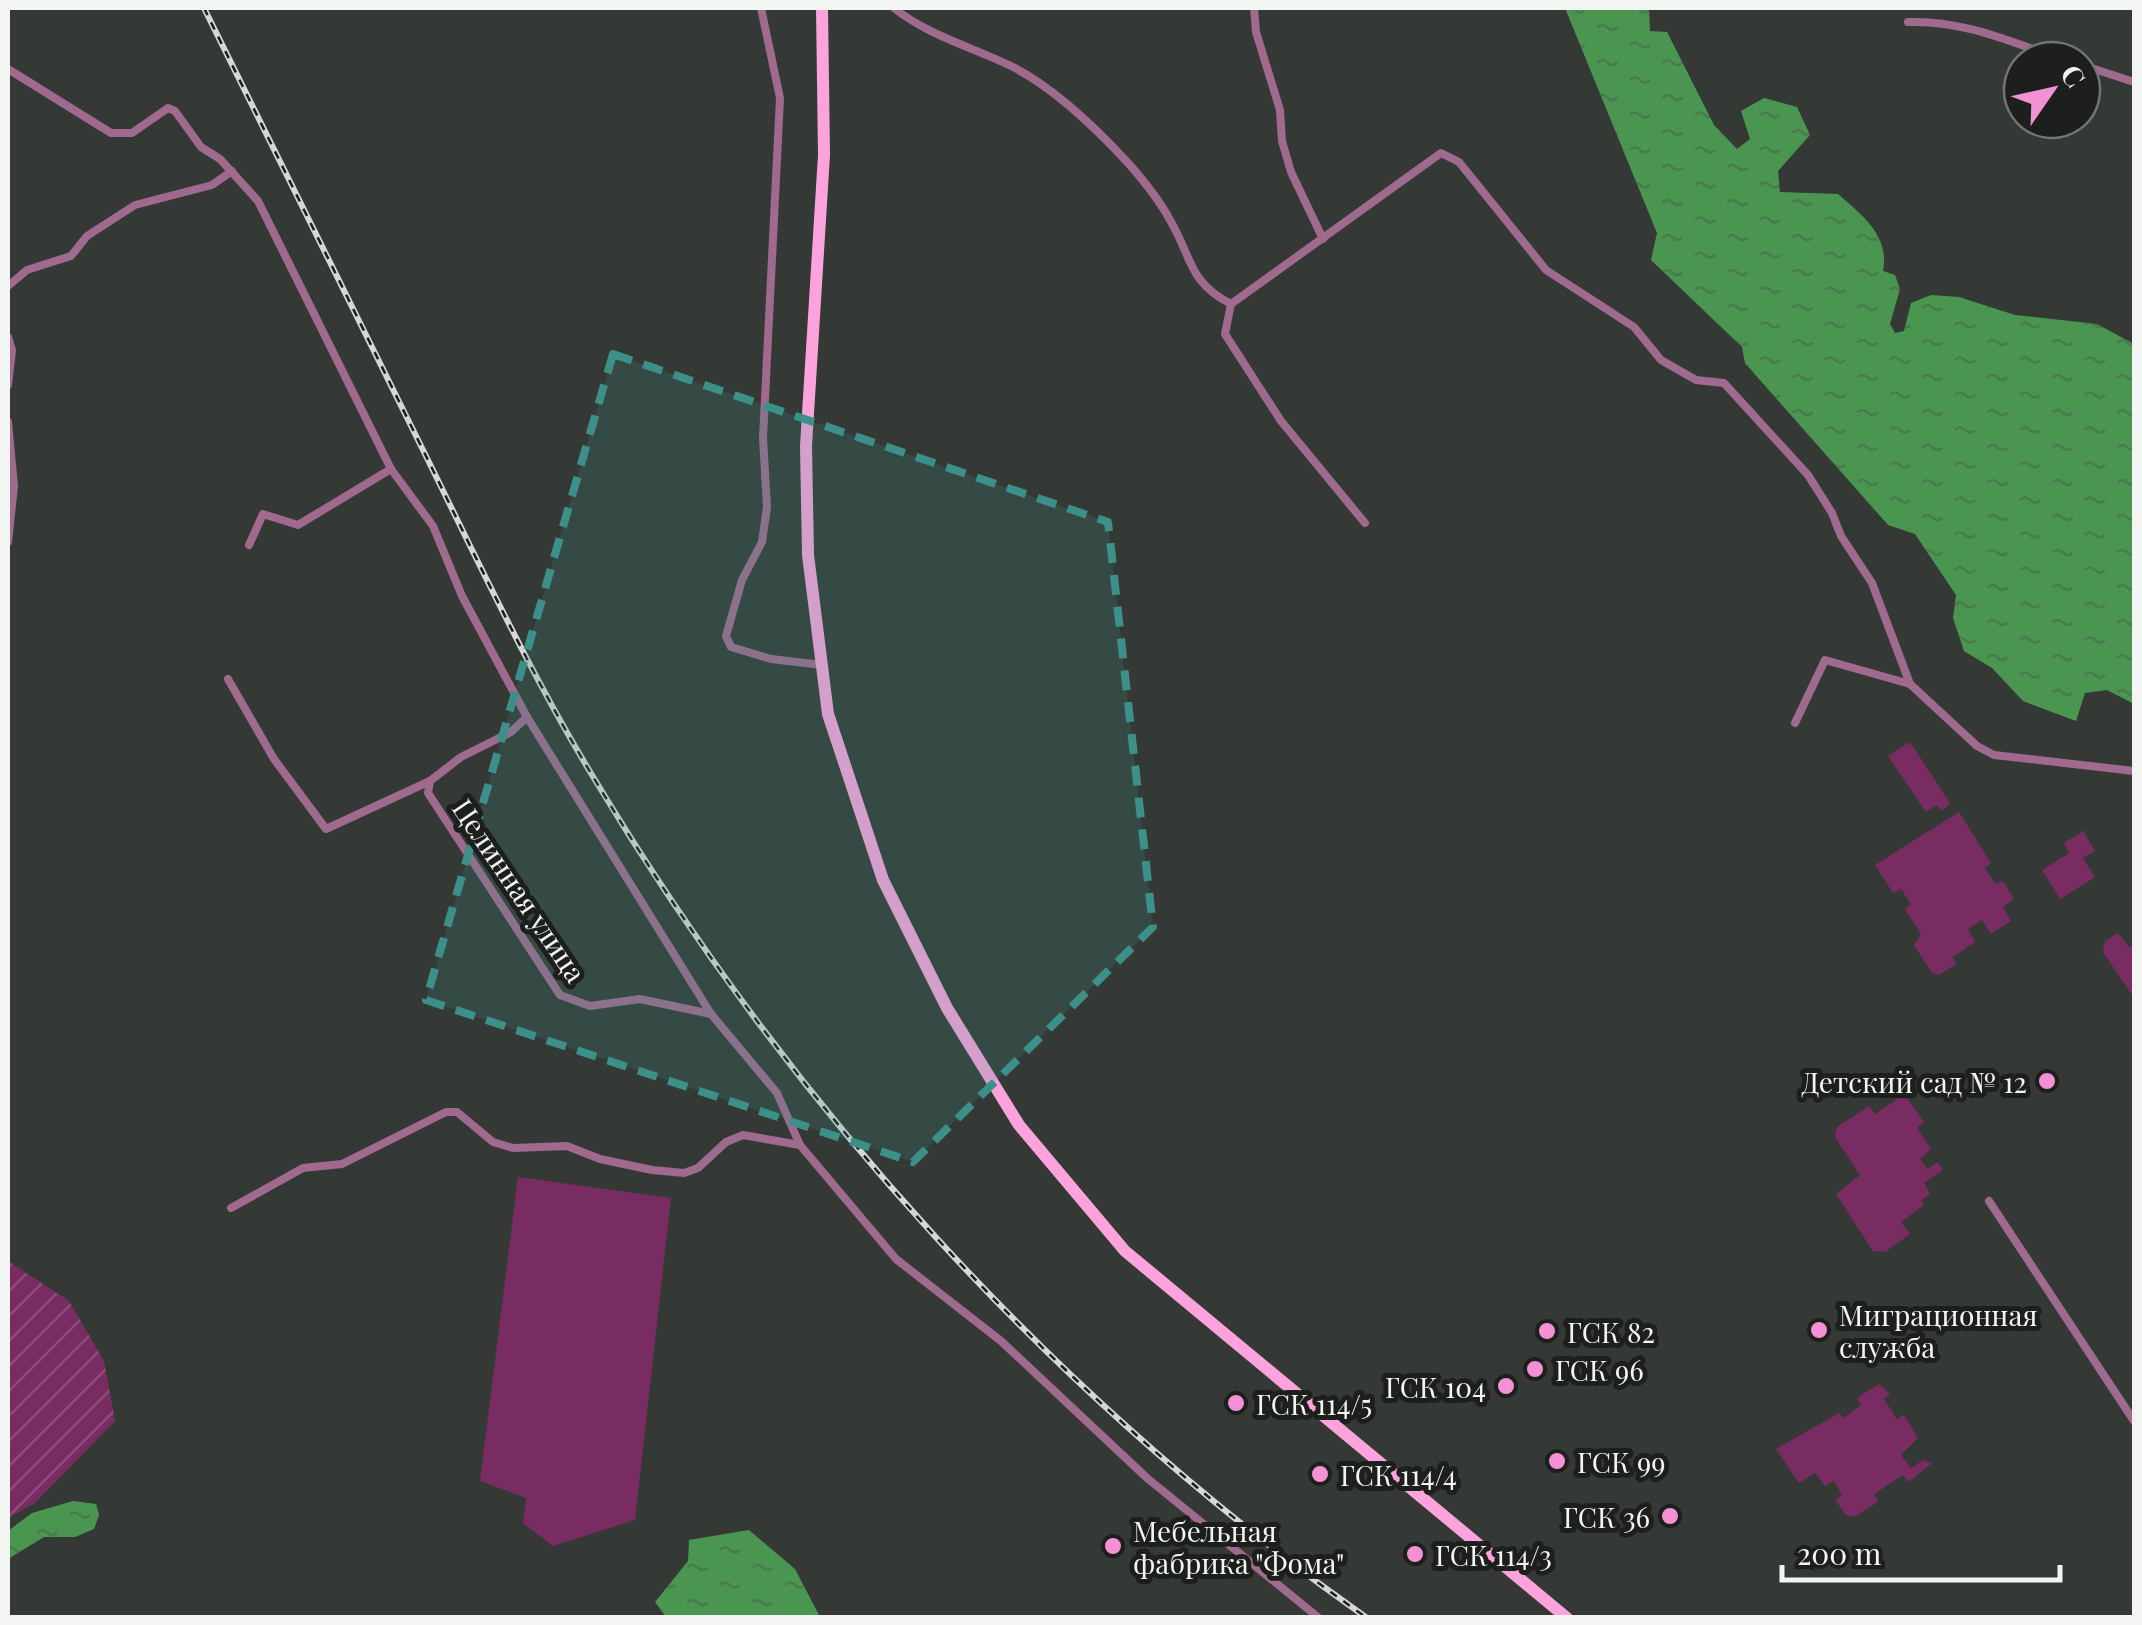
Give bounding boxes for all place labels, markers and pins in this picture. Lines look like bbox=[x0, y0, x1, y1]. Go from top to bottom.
place label: Детский сад № 12 bbox=[1802, 1063, 2027, 1100]
marker: Детский сад № 12 bbox=[2036, 1070, 2058, 1092]
place label: Миграционная служба bbox=[1839, 1296, 2037, 1365]
place label: ГСК 82 bbox=[1567, 1313, 1655, 1350]
marker: Миграционная служба bbox=[1808, 1319, 1830, 1341]
marker: ГСК 82 bbox=[1536, 1320, 1558, 1342]
place label: ГСК 96 bbox=[1555, 1351, 1644, 1388]
marker: ГСК 96 bbox=[1524, 1358, 1546, 1380]
place label: ГСК 104 bbox=[1385, 1368, 1486, 1405]
marker: ГСК 104 bbox=[1495, 1375, 1517, 1397]
place label: ГСК 114/5 bbox=[1256, 1385, 1372, 1422]
marker: ГСК 114/5 bbox=[1225, 1392, 1247, 1414]
place label: ГСК 99 bbox=[1577, 1443, 1666, 1480]
marker: ГСК 99 bbox=[1546, 1450, 1568, 1472]
place label: ГСК 114/4 bbox=[1340, 1456, 1457, 1493]
marker: ГСК 114/4 bbox=[1309, 1463, 1331, 1485]
place label: ГСК 36 bbox=[1563, 1498, 1650, 1535]
marker: ГСК 36 bbox=[1659, 1505, 1681, 1527]
place label: Мебельная фабрика "Фома" bbox=[1133, 1512, 1344, 1581]
marker: Мебельная фабрика "Фома" bbox=[1102, 1535, 1124, 1557]
place label: ГСК 114/3 bbox=[1435, 1536, 1552, 1573]
marker: ГСК 114/3 bbox=[1404, 1543, 1426, 1565]

